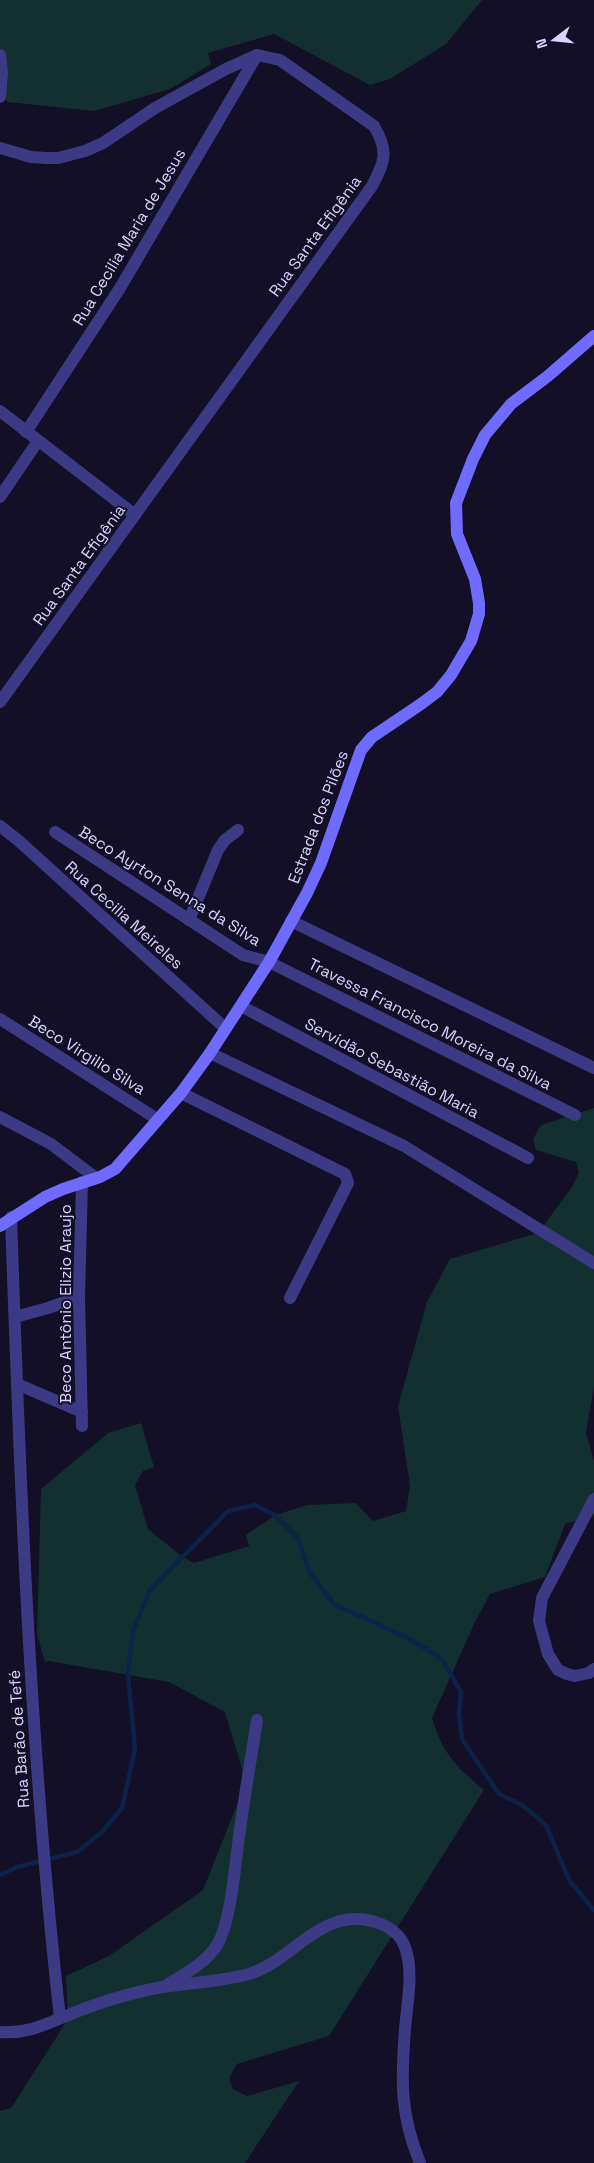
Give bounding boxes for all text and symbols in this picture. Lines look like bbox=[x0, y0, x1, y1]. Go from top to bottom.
north arrow bbox=[529, 15, 579, 65]
text: N bbox=[532, 37, 551, 51]
street label: Rua Cecilia Maria de Jesus bbox=[68, 145, 190, 329]
street label: Rua Santa Efigênia bbox=[264, 171, 366, 301]
street label: Rua Santa Efigênia bbox=[28, 500, 130, 630]
street label: Estrada dos Pilões bbox=[283, 747, 353, 887]
street label: Beco Ayrton Senna da Silva bbox=[75, 821, 265, 951]
street label: Rua Cecilia Meireles bbox=[61, 856, 187, 974]
street label: Travessa Francisco Moreira da Silva bbox=[305, 953, 555, 1095]
street label: Beco Virgilio Silva bbox=[25, 1011, 149, 1099]
street label: Servidão Sebastião Maria bbox=[301, 1013, 483, 1123]
street label: Beco Antônio Elizio Araujo bbox=[55, 1204, 76, 1404]
street label: Rua Barão de Tefé bbox=[4, 1669, 34, 1809]

